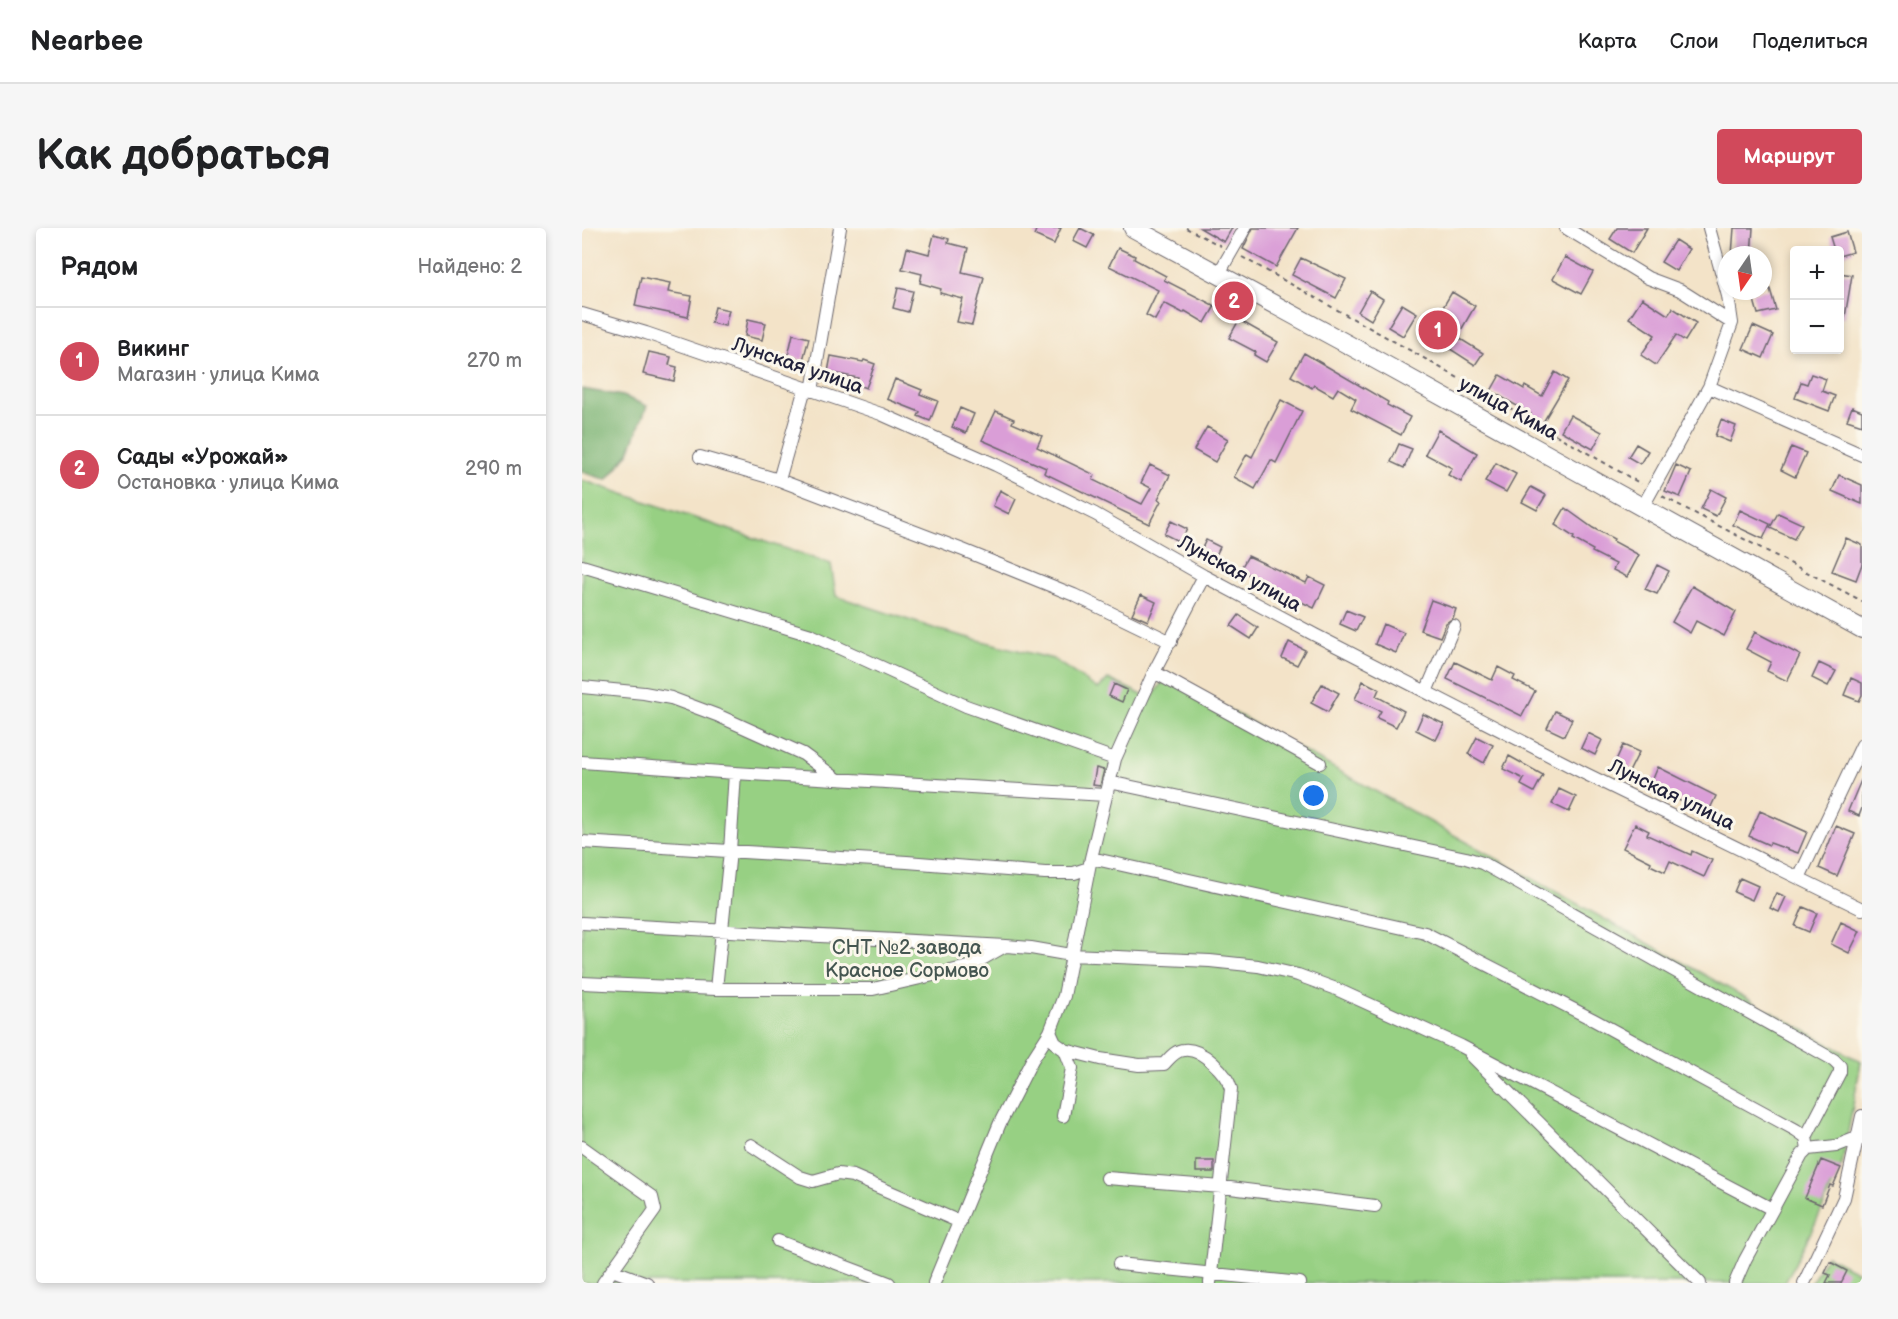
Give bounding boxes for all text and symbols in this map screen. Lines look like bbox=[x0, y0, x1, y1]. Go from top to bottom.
text: Nearbee bbox=[30, 25, 143, 58]
text: Карта bbox=[1578, 29, 1637, 54]
text: Слои bbox=[1670, 29, 1719, 54]
text: Поделиться bbox=[1752, 29, 1868, 54]
button: Маршрут bbox=[1717, 129, 1862, 184]
text: Как добраться bbox=[36, 131, 331, 182]
north arrow bbox=[1718, 246, 1772, 300]
map controls bbox=[1790, 246, 1844, 354]
button: + bbox=[1790, 246, 1844, 300]
text: Рядом bbox=[60, 252, 138, 283]
text: Найдено: 2 bbox=[418, 255, 522, 279]
pin: 2 bbox=[1214, 278, 1254, 324]
button: − bbox=[1790, 300, 1844, 354]
pin: 1 bbox=[1418, 308, 1458, 352]
street label: Лунская улица bbox=[728, 332, 867, 400]
text: Викинг bbox=[117, 336, 189, 363]
text: 1 bbox=[75, 349, 84, 373]
text: 270 m bbox=[467, 349, 522, 373]
text: Магазин · улица Кима bbox=[117, 363, 320, 387]
street label: улица Кима bbox=[1455, 372, 1563, 446]
text: Сады «Урожай» bbox=[117, 444, 289, 471]
text: 2 bbox=[74, 457, 85, 481]
text: 290 m bbox=[465, 457, 522, 481]
text: Остановка · улица Кима bbox=[117, 471, 339, 495]
street label: Лунская улица bbox=[1173, 530, 1305, 618]
street label: Лунская улица bbox=[1604, 754, 1739, 836]
your location bbox=[1299, 781, 1328, 810]
park label: СНТ №2 завода Красное Сормово bbox=[825, 936, 989, 983]

